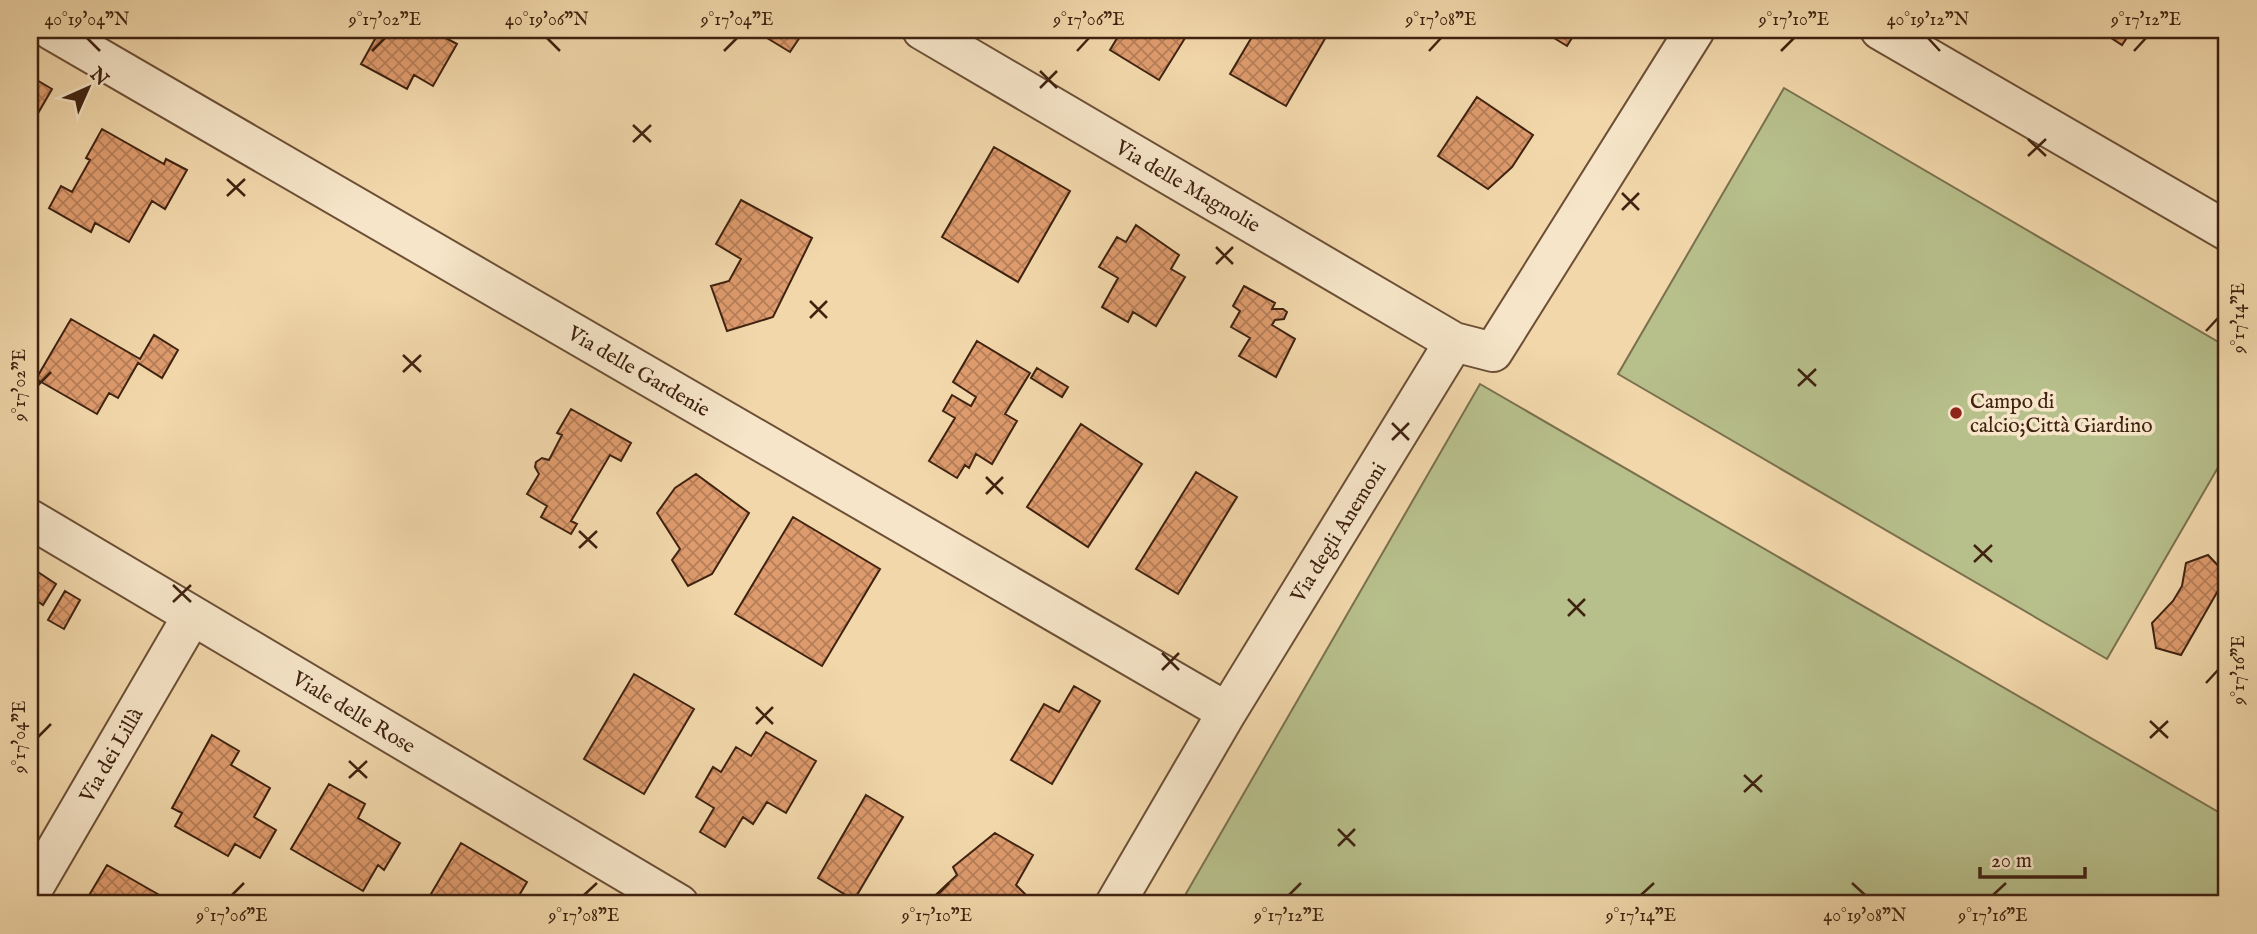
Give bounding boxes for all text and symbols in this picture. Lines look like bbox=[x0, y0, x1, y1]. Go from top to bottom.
text: 40°19'04"N bbox=[44, 9, 130, 32]
text: 9°17'02"E bbox=[348, 9, 421, 32]
text: 40°19'06"N bbox=[505, 9, 589, 32]
text: 9°17'04"E bbox=[700, 9, 773, 32]
text: 9°17'06"E bbox=[1052, 9, 1125, 32]
text: 9°17'08"E bbox=[1405, 9, 1476, 32]
text: 9°17'10"E bbox=[1758, 9, 1829, 32]
text: 40°19'12"N bbox=[1887, 9, 1970, 32]
text: 9°17'12"E bbox=[2110, 9, 2181, 32]
north arrow bbox=[52, 52, 122, 122]
text: N bbox=[84, 62, 113, 92]
street label: Via delle Magnolie bbox=[1109, 134, 1265, 240]
text: 9°17'14"E bbox=[2228, 283, 2251, 354]
street label: Via delle Gardenie bbox=[561, 320, 715, 424]
text: 9°17'02"E bbox=[9, 349, 32, 422]
place label: Campo di calcio;Città Giardino bbox=[1970, 389, 2152, 440]
marker: Campo di calcio;Città Giardino bbox=[1948, 405, 1964, 421]
street label: Via degli Anemoni bbox=[1285, 458, 1393, 609]
text: 9°17'16"E bbox=[2228, 635, 2251, 706]
street label: Viale delle Rose bbox=[286, 665, 420, 761]
text: 9°17'04"E bbox=[9, 701, 32, 774]
street label: Via dei Lillà bbox=[74, 703, 151, 809]
scale bar bbox=[1980, 836, 2086, 880]
text: 20 m bbox=[1991, 848, 2032, 875]
text: 9°17'06"E bbox=[195, 905, 268, 928]
text: 9°17'08"E bbox=[548, 905, 619, 928]
text: 9°17'10"E bbox=[901, 905, 972, 928]
text: 9°17'12"E bbox=[1253, 905, 1324, 928]
text: 9°17'14"E bbox=[1605, 905, 1676, 928]
text: 40°19'08"N bbox=[1823, 905, 1907, 928]
text: 9°17'16"E bbox=[1957, 905, 2028, 928]

